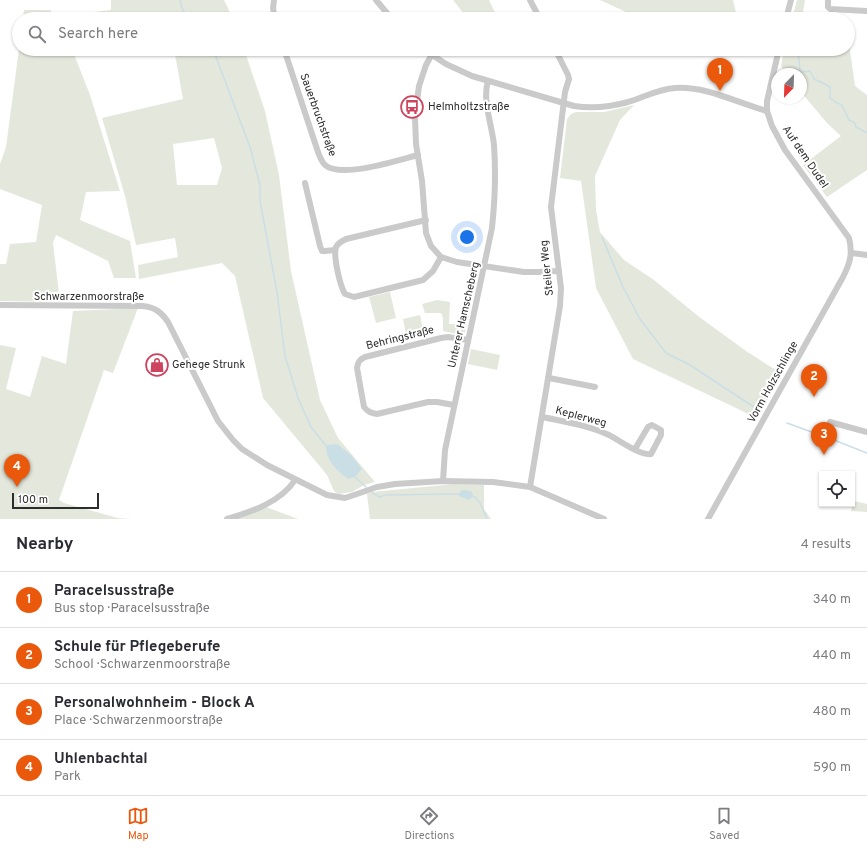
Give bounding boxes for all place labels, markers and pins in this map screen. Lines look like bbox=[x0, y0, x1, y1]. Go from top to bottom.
pin: 1 bbox=[707, 58, 733, 91]
bus stop icon: Helmholtzstraße bbox=[399, 94, 425, 120]
place label: Helmholtzstraße bbox=[428, 100, 509, 114]
shop icon: Gehege Strunk bbox=[144, 352, 170, 378]
place label: Gehege Strunk bbox=[172, 358, 245, 372]
pin: 2 bbox=[801, 364, 827, 397]
pin: 3 bbox=[811, 422, 837, 455]
pin: 4 bbox=[4, 454, 30, 487]

